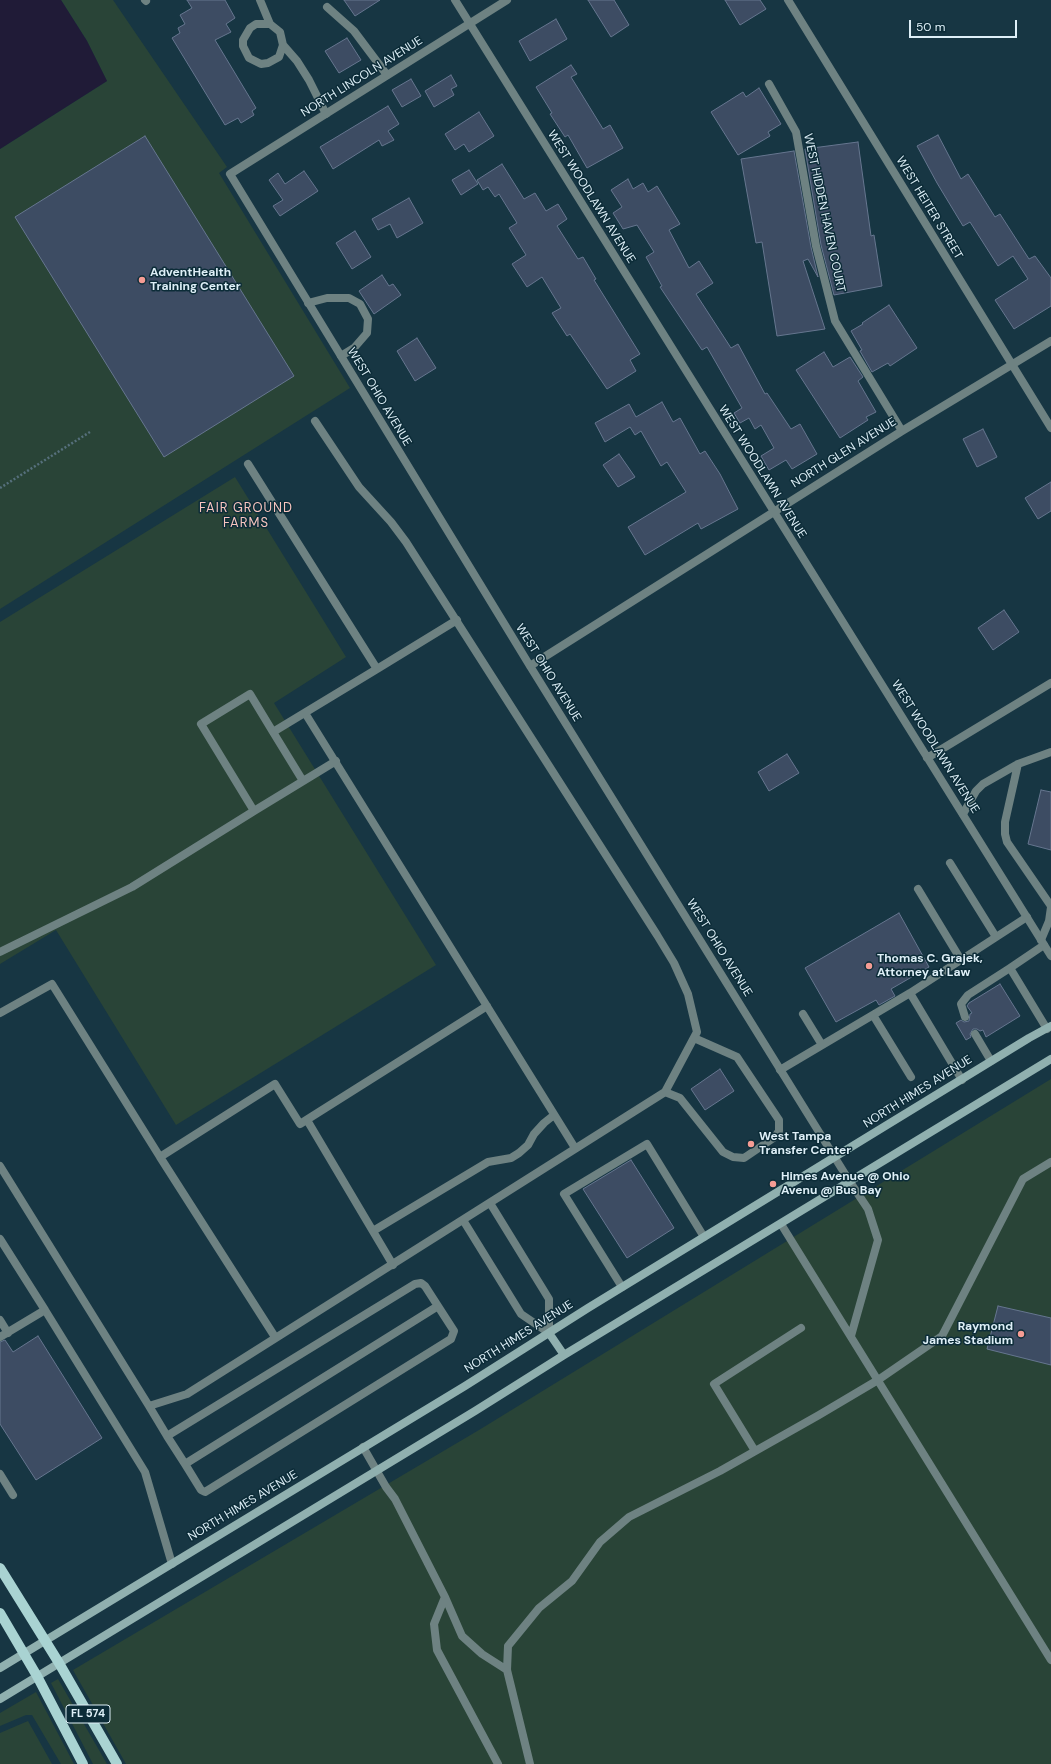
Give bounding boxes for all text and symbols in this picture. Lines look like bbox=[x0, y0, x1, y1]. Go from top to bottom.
scale bar bbox=[911, 12, 1019, 38]
text: 50 m bbox=[916, 19, 945, 35]
street label: NORTH LINCOLN AVENUE bbox=[299, 34, 425, 120]
street label: WEST WOODLAWN AVENUE bbox=[544, 128, 638, 266]
street label: WEST HIDDEN HAVEN COURT bbox=[800, 132, 848, 294]
street label: WEST HEITER STREET bbox=[893, 154, 965, 262]
place label: AdventHealth Training Center bbox=[150, 266, 241, 294]
marker: AdventHealth Training Center bbox=[137, 275, 147, 285]
street label: WEST OHIO AVENUE bbox=[344, 345, 414, 449]
street label: WEST WOODLAWN AVENUE bbox=[715, 403, 809, 541]
street label: NORTH GLEN AVENUE bbox=[789, 415, 899, 491]
district label: FAIR GROUND FARMS bbox=[199, 501, 293, 532]
street label: WEST OHIO AVENUE bbox=[512, 622, 584, 724]
street label: WEST WOODLAWN AVENUE bbox=[888, 678, 982, 816]
street label: WEST OHIO AVENUE bbox=[683, 897, 755, 999]
place label: Thomas C. Grajek, Attorney at Law bbox=[877, 952, 983, 980]
marker: Thomas C. Grajek, Attorney at Law bbox=[864, 961, 874, 971]
street label: NORTH HIMES AVENUE bbox=[861, 1053, 975, 1131]
place label: West Tampa Transfer Center bbox=[759, 1130, 851, 1158]
marker: West Tampa Transfer Center bbox=[746, 1139, 756, 1149]
place label: Himes Avenue @ Ohio Avenu @ Bus Bay bbox=[781, 1170, 910, 1198]
marker: Himes Avenue @ Ohio Avenu @ Bus Bay bbox=[768, 1179, 778, 1189]
street label: NORTH HIMES AVENUE bbox=[462, 1298, 576, 1376]
place label: Raymond James Stadium bbox=[922, 1320, 1013, 1348]
marker: Raymond James Stadium bbox=[1016, 1329, 1026, 1339]
street label: NORTH HIMES AVENUE bbox=[186, 1468, 300, 1544]
road number: FL 574 bbox=[66, 1705, 110, 1723]

